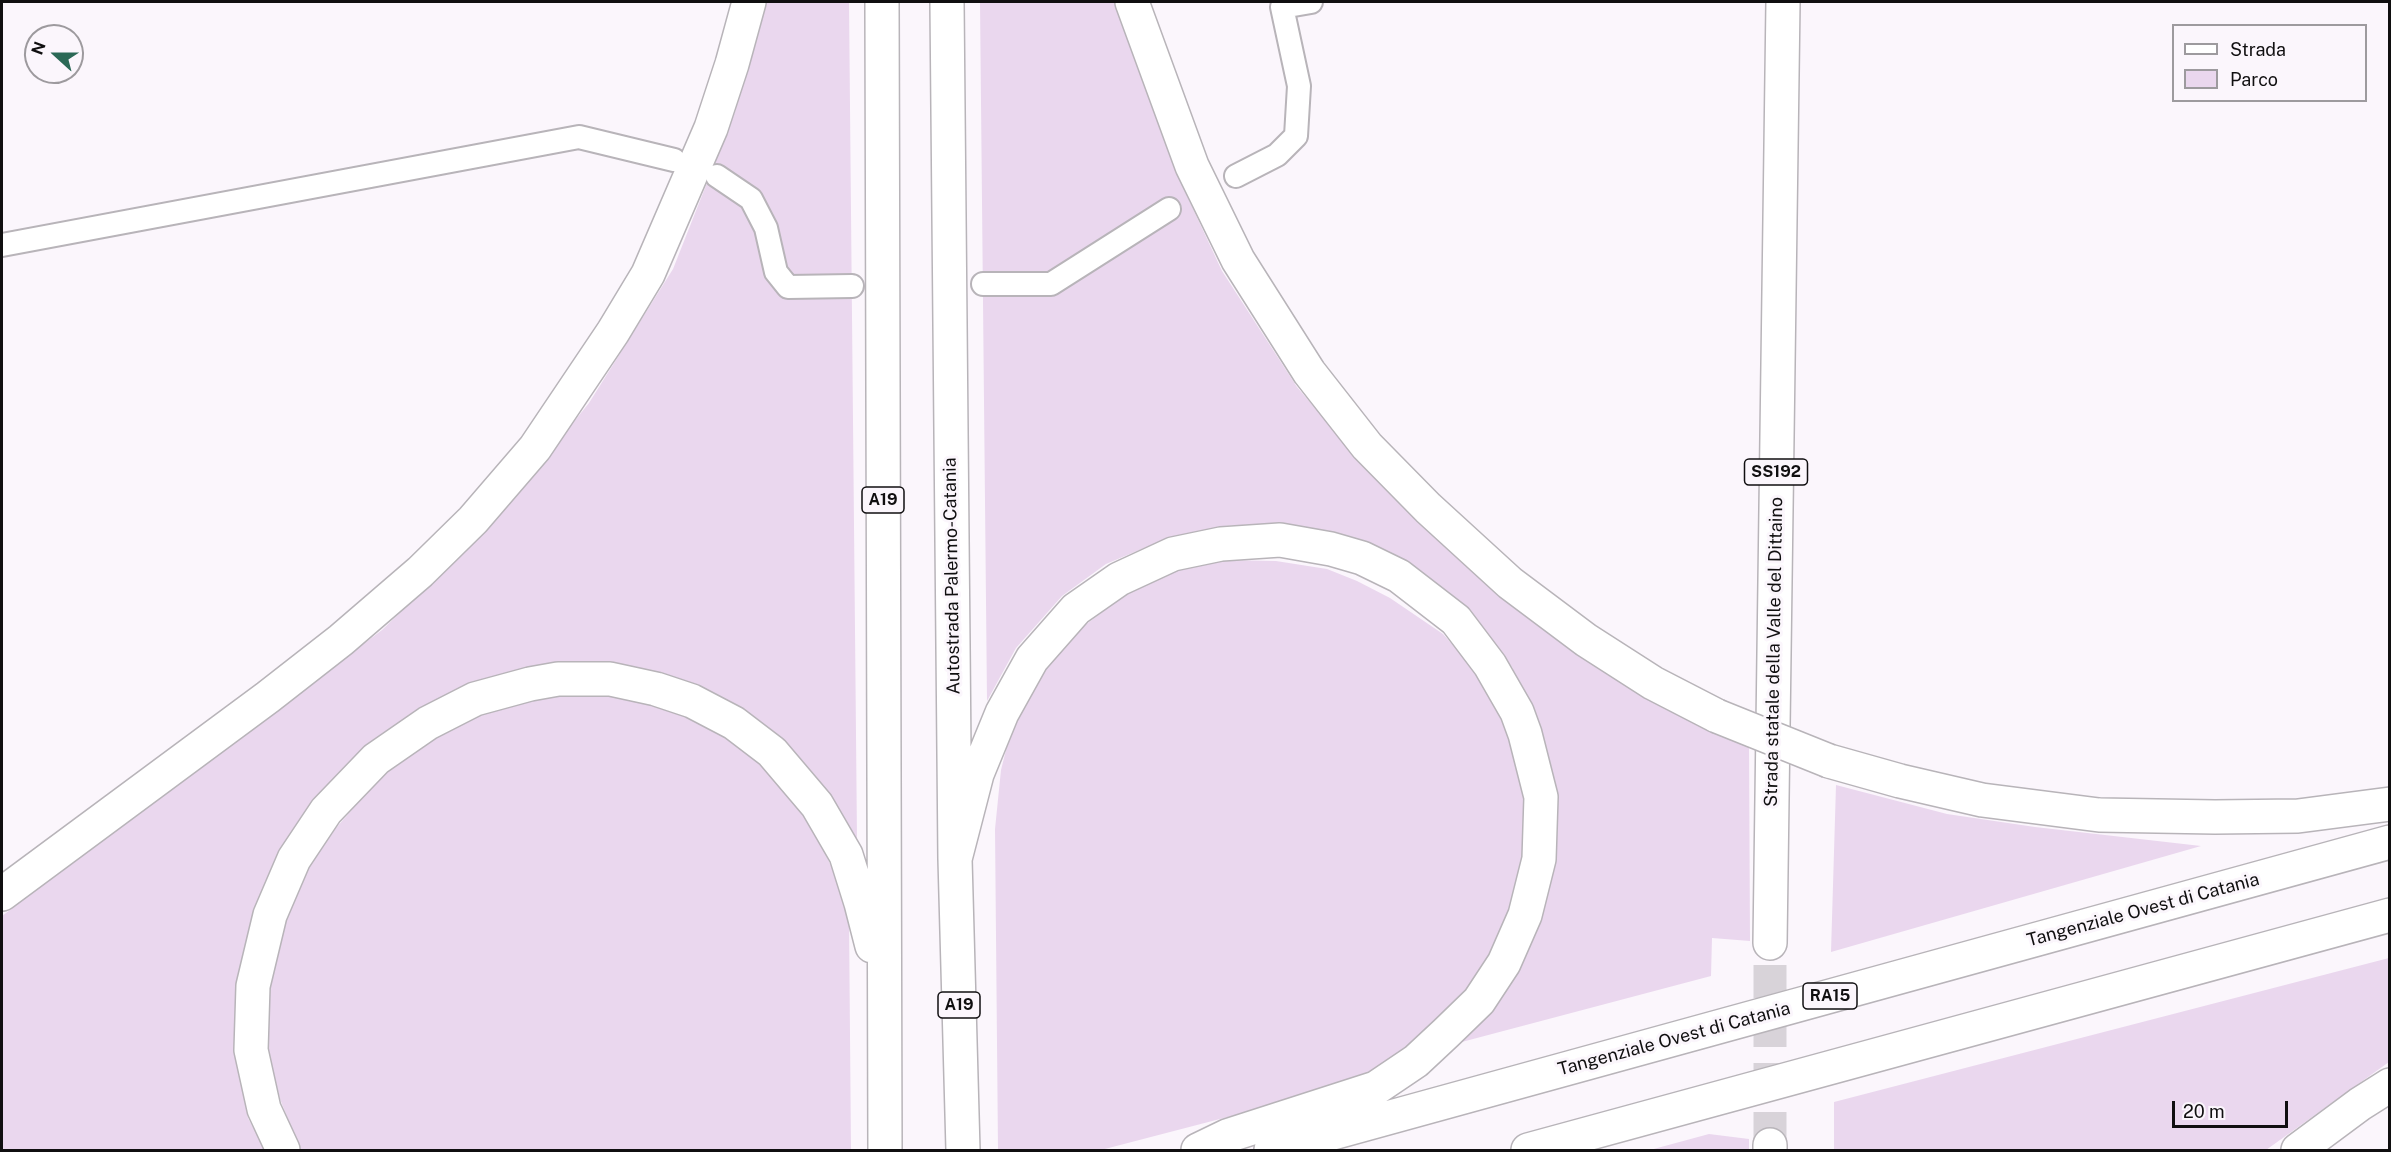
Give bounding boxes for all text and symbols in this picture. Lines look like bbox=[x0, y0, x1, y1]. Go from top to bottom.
north arrow bbox=[24, 24, 84, 84]
legend bbox=[2172, 24, 2367, 102]
text: N bbox=[27, 39, 50, 57]
text: Strada bbox=[2230, 39, 2286, 60]
text: Parco bbox=[2230, 69, 2278, 90]
street label: Autostrada Palermo-Catania bbox=[939, 457, 965, 695]
road number: SS192 bbox=[1744, 459, 1808, 485]
road number: A19 bbox=[862, 487, 904, 513]
street label: Strada statale della Valle del Dittaino bbox=[1760, 497, 1788, 807]
street label: Tangenziale Ovest di Catania bbox=[2024, 869, 2262, 951]
road number: RA15 bbox=[1803, 983, 1857, 1009]
road number: A19 bbox=[938, 992, 980, 1018]
street label: Tangenziale Ovest di Catania bbox=[1555, 998, 1793, 1080]
scale bar bbox=[2175, 1089, 2290, 1127]
text: 20 m bbox=[2183, 1101, 2225, 1122]

